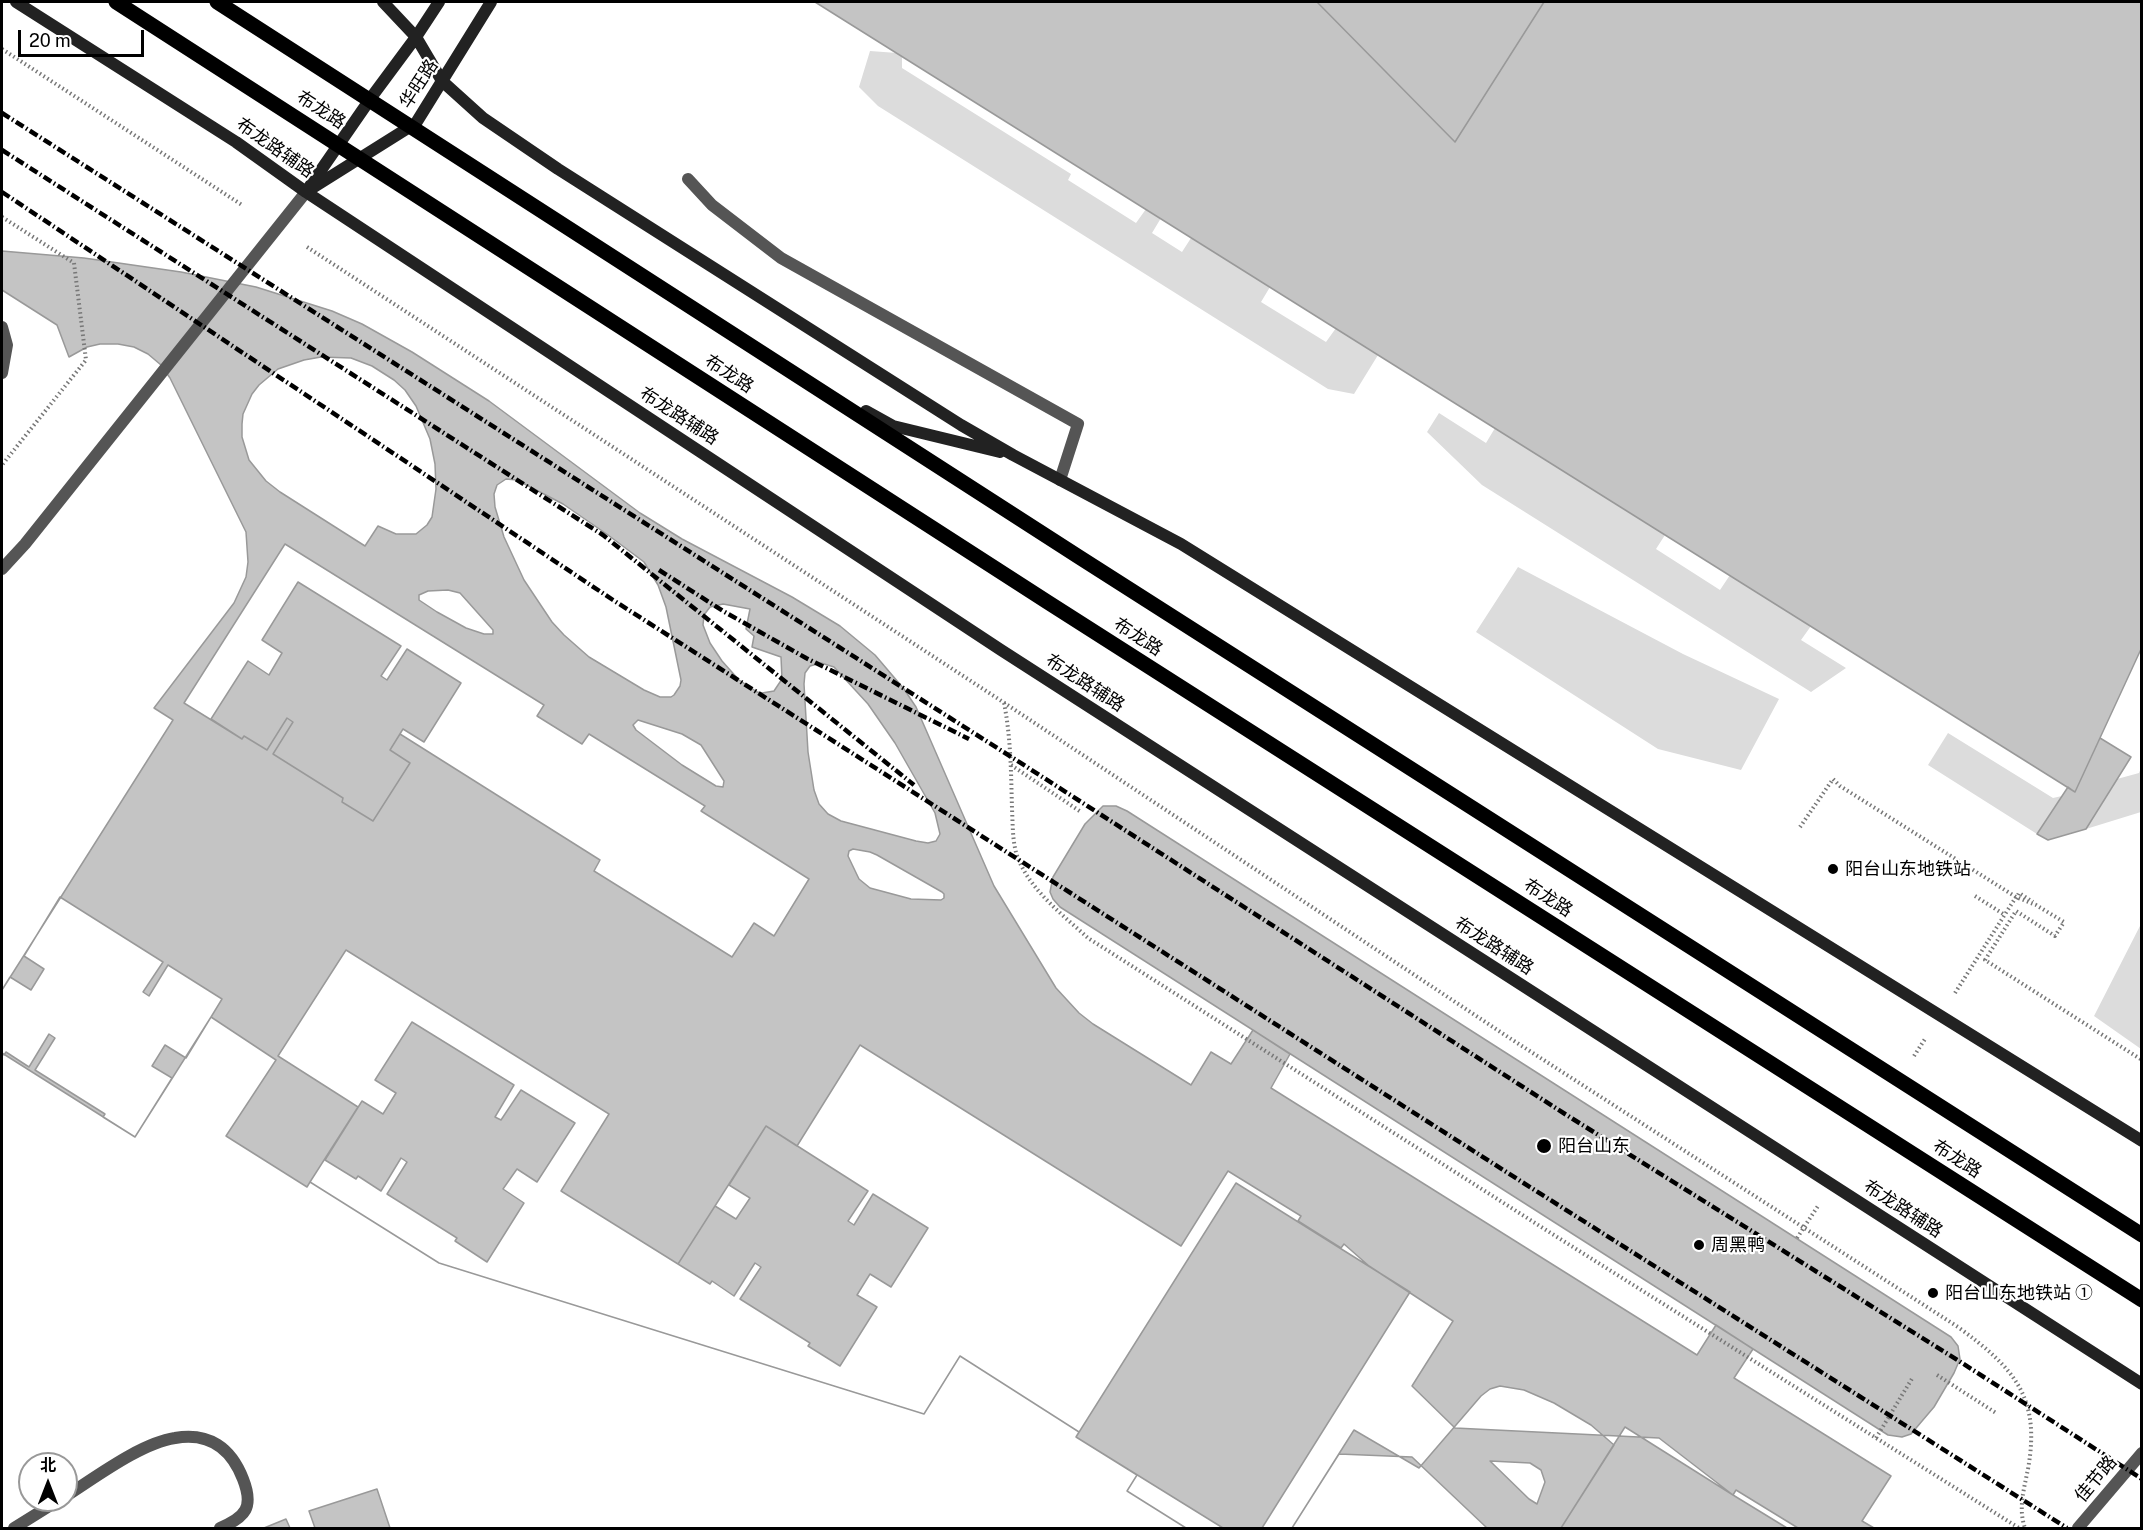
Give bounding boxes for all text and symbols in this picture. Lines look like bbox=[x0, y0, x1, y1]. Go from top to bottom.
scale bar bbox=[21, 18, 147, 56]
text: 20 m bbox=[29, 30, 71, 51]
street label: 华旺路 bbox=[395, 55, 443, 113]
street label: 布龙路 bbox=[292, 86, 350, 134]
street label: 布龙路辅路 bbox=[232, 113, 318, 183]
street label: 布龙路 bbox=[700, 350, 758, 398]
street label: 布龙路辅路 bbox=[635, 382, 723, 450]
street label: 布龙路 bbox=[1109, 613, 1167, 661]
street label: 布龙路辅路 bbox=[1041, 649, 1129, 717]
place label: 阳台山东地铁站 bbox=[1845, 858, 1971, 880]
marker: 阳台山东地铁站 bbox=[1826, 862, 1840, 876]
street label: 布龙路 bbox=[1519, 874, 1577, 922]
street label: 布龙路辅路 bbox=[1450, 912, 1538, 980]
place label: 阳台山东 bbox=[1558, 1135, 1630, 1157]
street label: 布龙路 bbox=[1928, 1135, 1986, 1183]
marker: 阳台山东 bbox=[1535, 1137, 1553, 1155]
street label: 布龙路辅路 bbox=[1859, 1175, 1947, 1243]
place label: 周黑鸭 bbox=[1711, 1234, 1765, 1256]
marker: 周黑鸭 bbox=[1692, 1238, 1706, 1252]
place label: 阳台山东地铁站 ① bbox=[1945, 1282, 2093, 1304]
marker: 阳台山东地铁站 ① bbox=[1926, 1286, 1940, 1300]
street label: 佳节路 bbox=[2070, 1451, 2122, 1507]
north arrow bbox=[18, 1452, 78, 1512]
text: 北 bbox=[40, 1456, 56, 1475]

